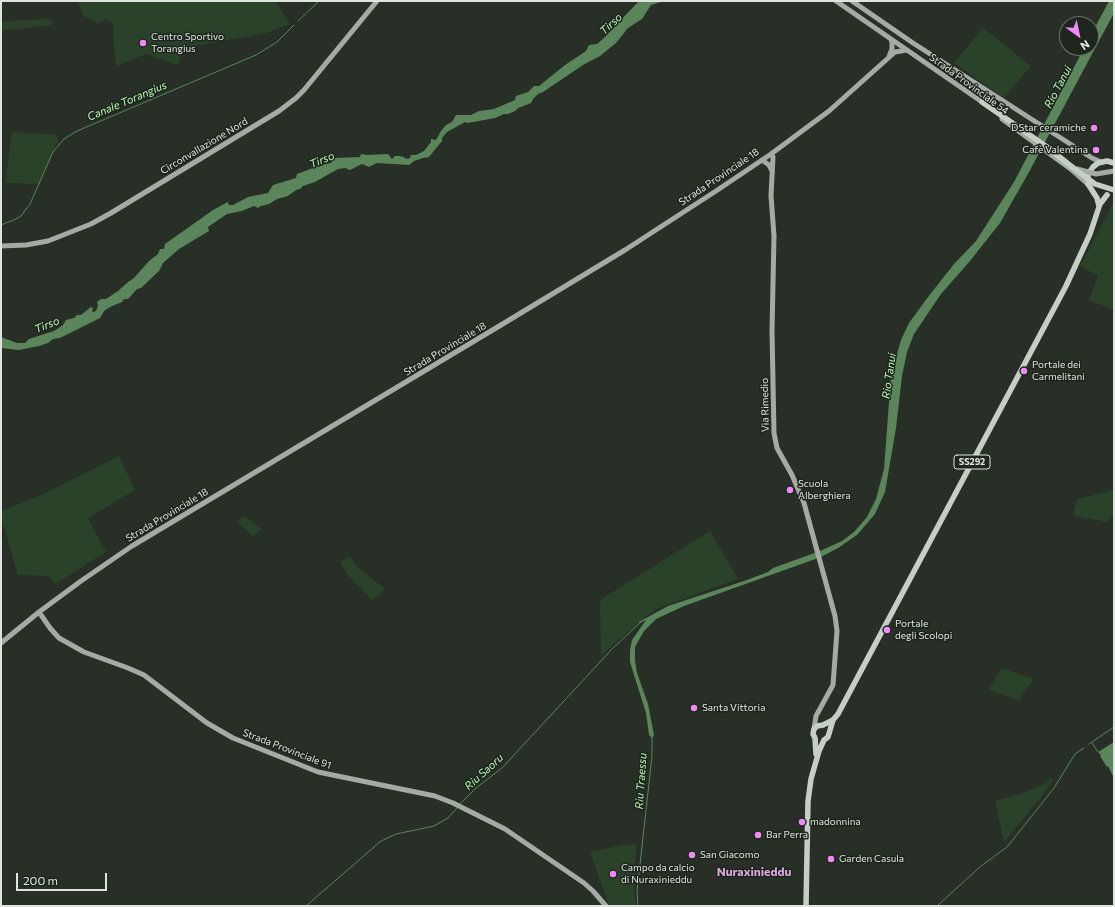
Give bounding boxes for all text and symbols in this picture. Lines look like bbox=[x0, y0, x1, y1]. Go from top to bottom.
water label: Tirso bbox=[597, 10, 625, 38]
north arrow bbox=[1059, 16, 1099, 56]
place label: Centro Sportivo Torangius bbox=[151, 31, 224, 54]
marker: Centro Sportivo Torangius bbox=[138, 38, 148, 48]
text: N bbox=[1078, 38, 1092, 53]
street label: Strada Provinciale 54 bbox=[927, 51, 1011, 117]
water label: Rio Tanui bbox=[1041, 64, 1075, 110]
water label: Canale Torangius bbox=[85, 78, 169, 124]
street label: Circonvallazione Nord bbox=[158, 115, 250, 177]
place label: DStar ceramiche bbox=[1011, 122, 1086, 134]
marker: DStar ceramiche bbox=[1089, 123, 1099, 133]
place label: Cafè Valentina bbox=[1022, 144, 1088, 156]
marker: Cafè Valentina bbox=[1091, 145, 1101, 155]
street label: Strada Provinciale 18 bbox=[677, 146, 761, 208]
water label: Tirso bbox=[308, 149, 336, 171]
water label: Tirso bbox=[33, 314, 61, 336]
street label: Strada Provinciale 18 bbox=[402, 320, 488, 378]
water label: Rio Tanui bbox=[879, 352, 899, 400]
place label: Portale dei Carmelitani bbox=[1032, 359, 1085, 382]
marker: Portale dei Carmelitani bbox=[1019, 366, 1029, 376]
street label: Via Rimedio bbox=[759, 378, 771, 432]
road number: SS292 bbox=[954, 455, 990, 469]
place label: Scuola Alberghiera bbox=[798, 478, 851, 502]
marker: Scuola Alberghiera bbox=[785, 485, 795, 495]
street label: Strada Provinciale 18 bbox=[124, 486, 210, 544]
place label: Portale degli Scolopi bbox=[895, 618, 952, 642]
marker: Portale degli Scolopi bbox=[882, 625, 892, 635]
place label: Santa Vittoria bbox=[702, 702, 765, 714]
marker: Santa Vittoria bbox=[689, 703, 699, 713]
street label: Strada Provinciale 91 bbox=[241, 727, 333, 771]
water label: Riu Saoru bbox=[462, 751, 506, 793]
water label: Riu Traessu bbox=[632, 752, 650, 810]
place label: madonnina bbox=[810, 816, 861, 828]
marker: madonnina bbox=[797, 817, 807, 827]
place label: Bar Perra bbox=[766, 829, 808, 841]
marker: Bar Perra bbox=[753, 830, 763, 840]
place label: San Giacomo bbox=[700, 849, 759, 861]
marker: San Giacomo bbox=[687, 850, 697, 860]
place label: Garden Casula bbox=[839, 853, 904, 865]
marker: Garden Casula bbox=[826, 854, 836, 864]
place label: Campo da calcio di Nuraxinieddu bbox=[621, 862, 695, 886]
scale bar bbox=[18, 865, 109, 891]
district label: Nuraxinieddu bbox=[717, 865, 791, 879]
marker: Campo da calcio di Nuraxinieddu bbox=[608, 869, 618, 879]
text: 200 m bbox=[23, 873, 58, 887]

